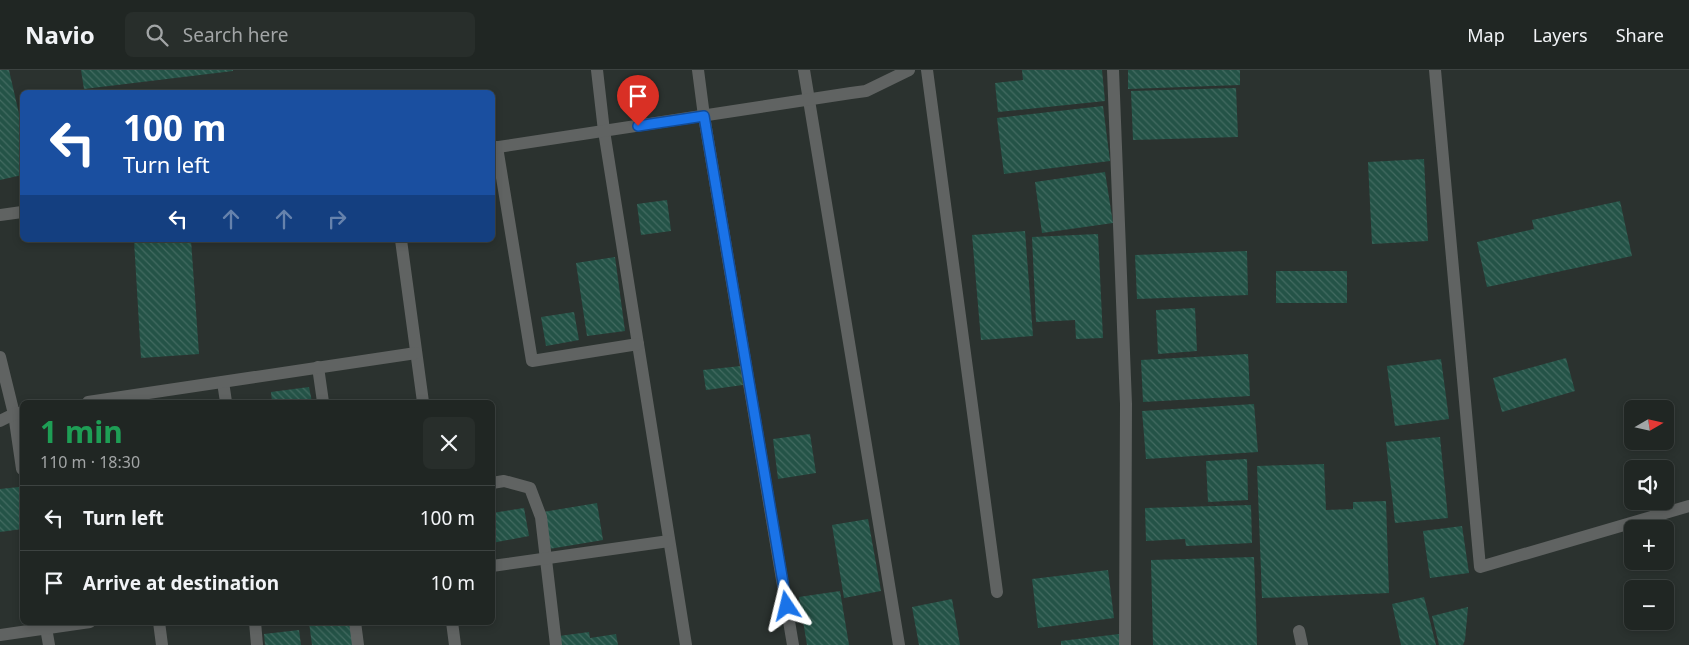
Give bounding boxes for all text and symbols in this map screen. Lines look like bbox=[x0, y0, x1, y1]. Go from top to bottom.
search box bbox=[125, 12, 475, 57]
text: Navio bbox=[25, 18, 95, 51]
icon: search bbox=[143, 21, 171, 49]
text: Search here bbox=[183, 22, 289, 48]
text: Map bbox=[1467, 23, 1505, 47]
text: Layers bbox=[1533, 23, 1588, 47]
text: Share bbox=[1616, 23, 1664, 47]
pin bbox=[617, 75, 659, 126]
icon: arrive bbox=[624, 82, 652, 110]
text: 100 m bbox=[123, 104, 226, 151]
icon: left bbox=[40, 110, 105, 175]
text: Turn left bbox=[123, 149, 210, 179]
icon: left bbox=[164, 205, 192, 233]
icon: ahead bbox=[217, 205, 245, 233]
icon: ahead bbox=[270, 205, 298, 233]
icon: right bbox=[323, 205, 351, 233]
north arrow bbox=[1624, 400, 1674, 450]
map controls bbox=[1624, 400, 1674, 630]
text: 1 min bbox=[40, 411, 123, 452]
button: close bbox=[423, 417, 475, 469]
text: 110 m · 18:30 bbox=[40, 451, 140, 473]
button: sound bbox=[1624, 460, 1674, 510]
icon: left bbox=[40, 504, 68, 532]
text: Turn left bbox=[83, 505, 164, 531]
text: 100 m bbox=[420, 505, 475, 531]
button: + bbox=[1624, 520, 1674, 570]
icon: arrive bbox=[40, 569, 68, 597]
text: Arrive at destination bbox=[83, 570, 279, 596]
text: 10 m bbox=[431, 570, 475, 596]
position arrow bbox=[760, 579, 812, 631]
button: − bbox=[1624, 580, 1674, 630]

